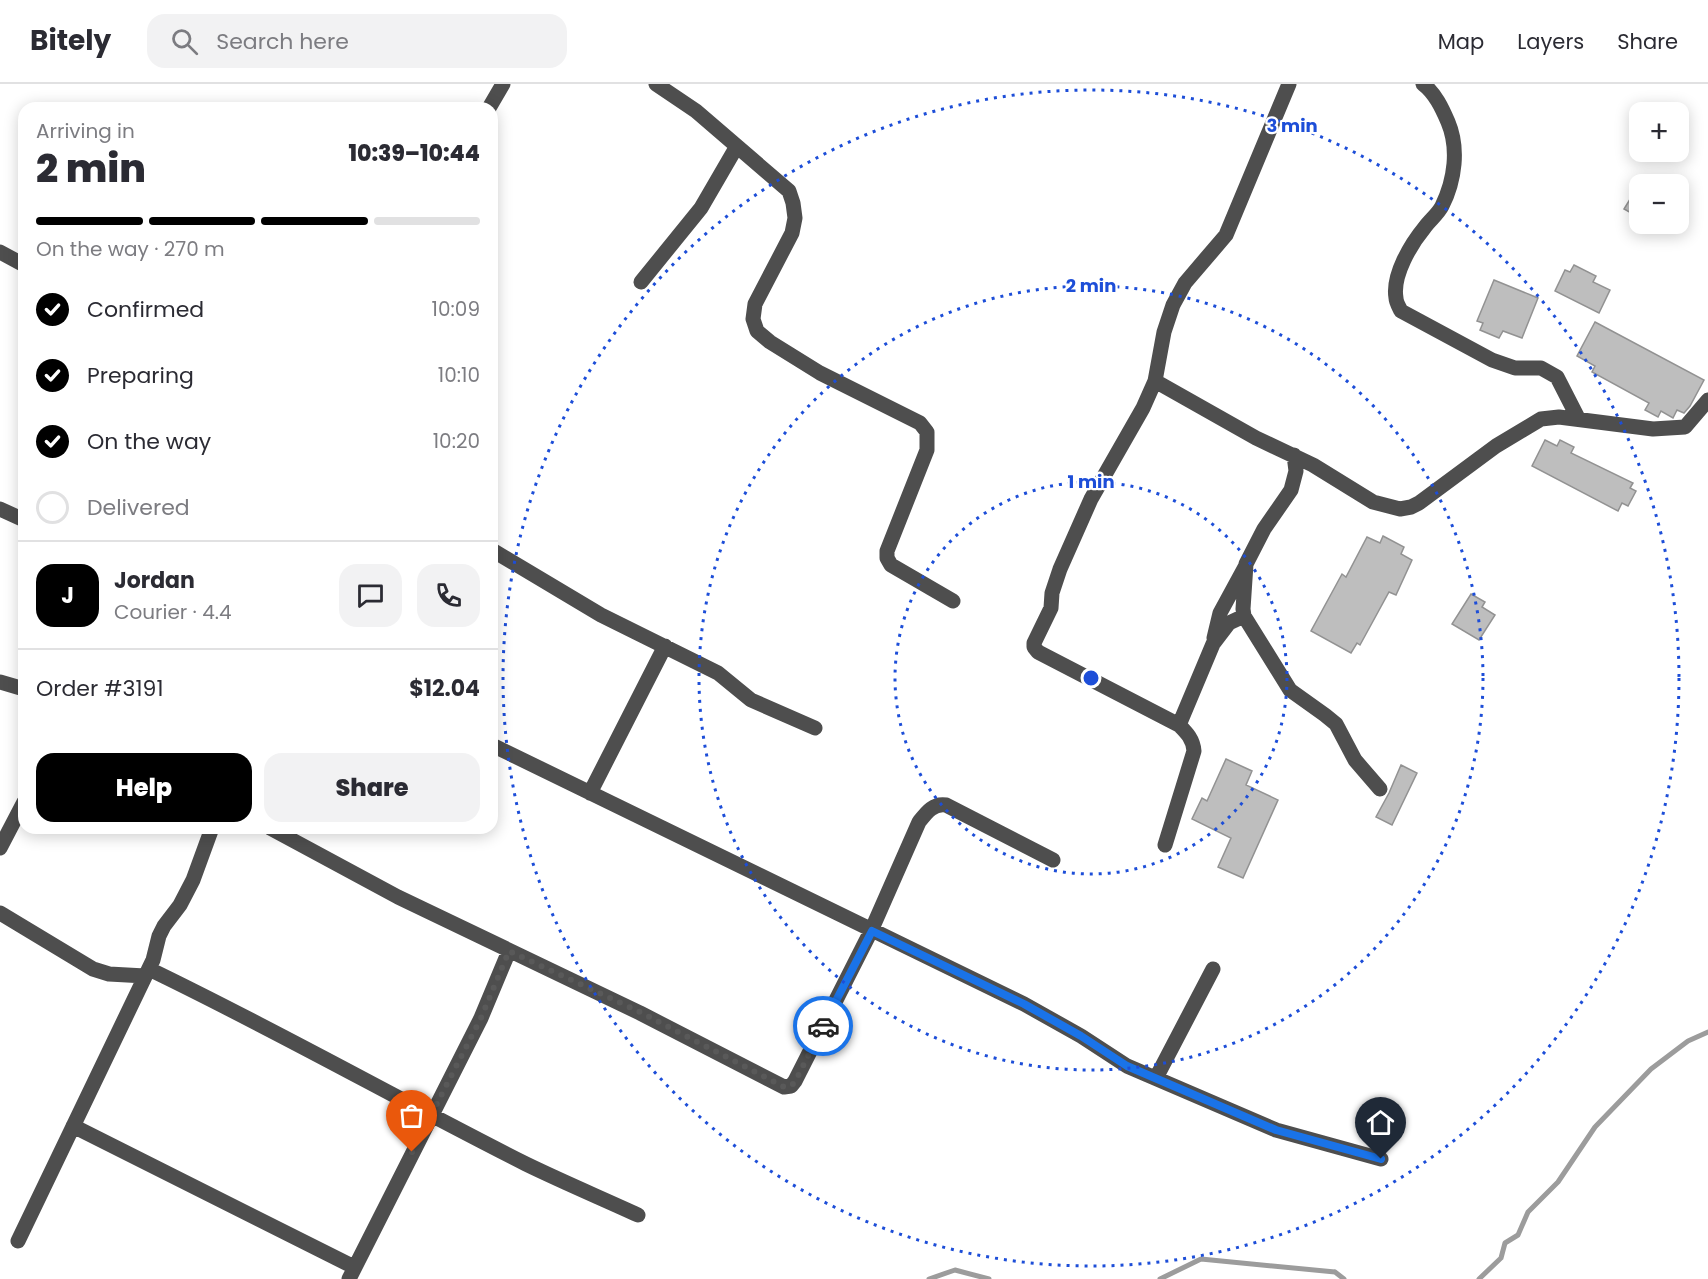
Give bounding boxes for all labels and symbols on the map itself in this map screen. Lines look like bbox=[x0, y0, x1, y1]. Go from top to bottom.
text: 3 min bbox=[1266, 113, 1318, 138]
text: 2 min bbox=[1066, 273, 1116, 298]
text: 1 min bbox=[1067, 469, 1115, 494]
centre of rings bbox=[1081, 668, 1101, 688]
courier bbox=[793, 996, 853, 1056]
pin bbox=[386, 1090, 437, 1152]
pin bbox=[1355, 1097, 1406, 1159]

